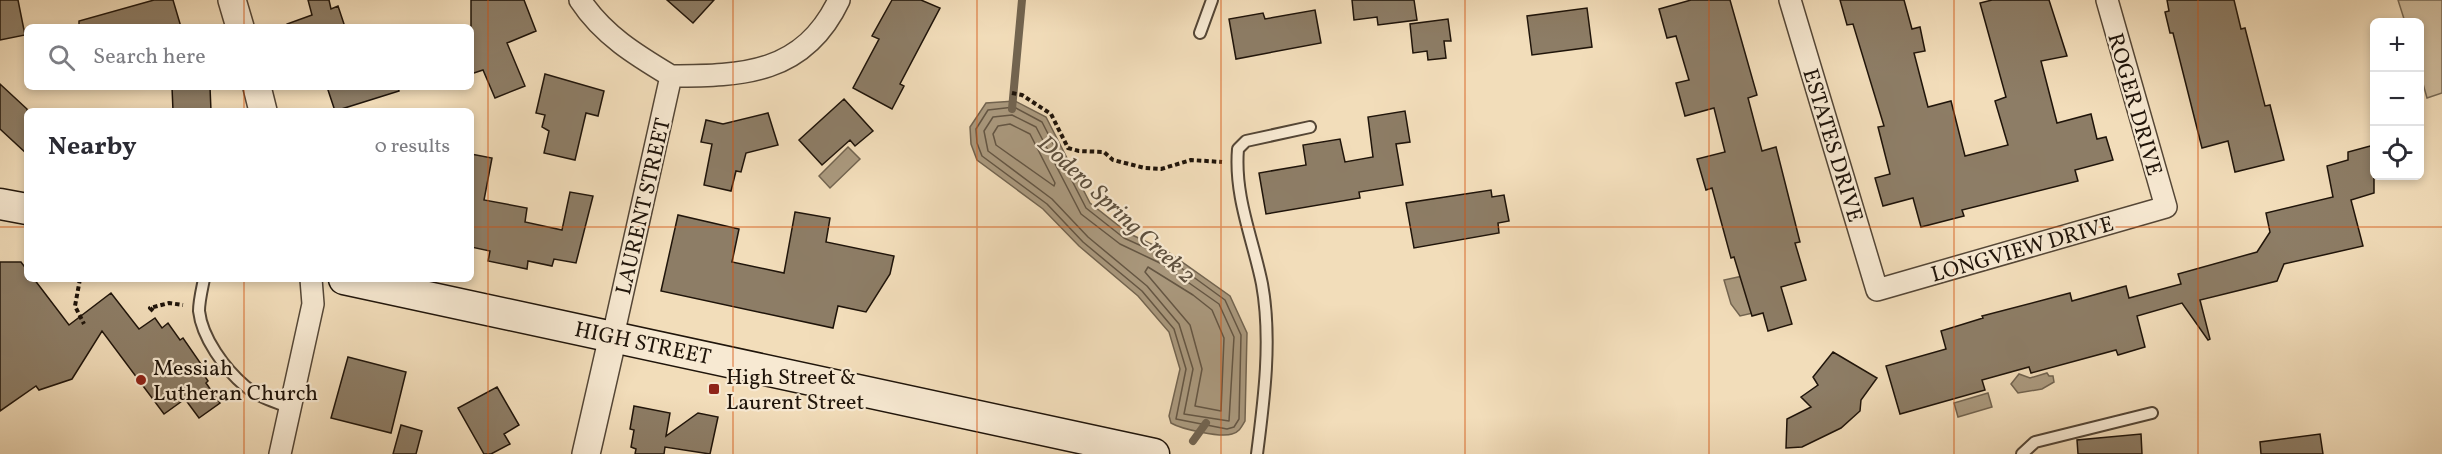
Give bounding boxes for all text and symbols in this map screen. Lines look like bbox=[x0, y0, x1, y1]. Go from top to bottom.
map controls bbox=[2370, 18, 2424, 180]
button: + bbox=[2370, 18, 2424, 72]
search box bbox=[24, 24, 474, 90]
street label: ROGER DRIVE bbox=[2098, 30, 2169, 180]
icon: search bbox=[45, 41, 78, 74]
text: Search here bbox=[93, 42, 206, 73]
street label: ESTATES DRIVE bbox=[1794, 65, 1870, 226]
button: − bbox=[2370, 72, 2424, 126]
street label: LAURENT STREET bbox=[609, 115, 680, 298]
button: locate bbox=[2370, 126, 2424, 180]
water label: Dodero Spring Creek 2 bbox=[1029, 128, 1202, 293]
text: Nearby bbox=[48, 129, 137, 165]
text: 0 results bbox=[375, 133, 450, 161]
street label: LONGVIEW DRIVE bbox=[1928, 209, 2118, 291]
street label: HIGH STREET bbox=[571, 315, 714, 374]
place label: Messiah Lutheran Church bbox=[153, 354, 318, 410]
place label: High Street & Laurent Street bbox=[726, 363, 865, 419]
marker: Messiah Lutheran Church bbox=[134, 373, 148, 387]
marker: High Street & Laurent Street bbox=[707, 382, 721, 396]

